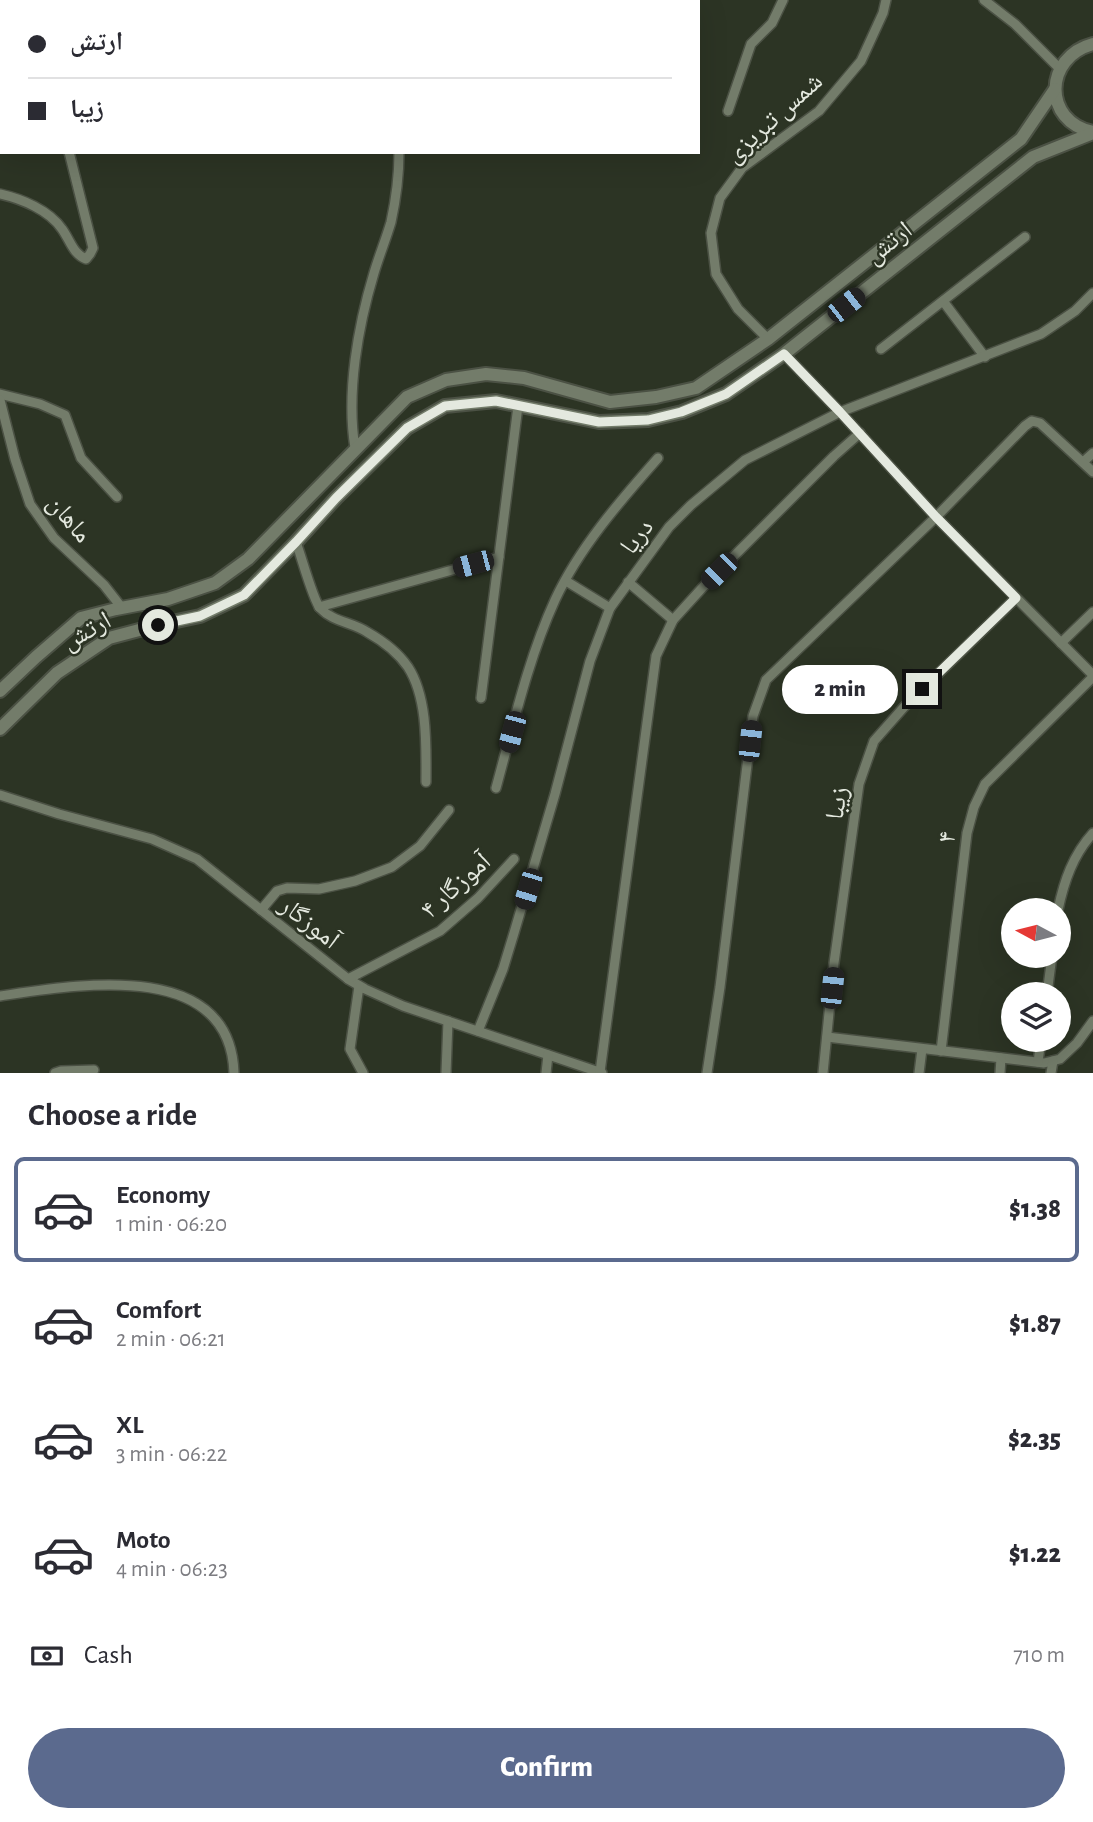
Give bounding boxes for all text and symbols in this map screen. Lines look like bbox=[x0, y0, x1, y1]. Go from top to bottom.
text: ارتش bbox=[70, 29, 123, 55]
street label: شمس تبریزی bbox=[720, 68, 829, 169]
text: زیبا bbox=[70, 96, 104, 122]
street label: ارتش bbox=[860, 217, 918, 270]
car bbox=[823, 284, 870, 326]
street label: ماهان bbox=[41, 490, 96, 549]
street label: دریا bbox=[615, 514, 658, 559]
car bbox=[450, 548, 497, 580]
car bbox=[697, 549, 742, 593]
street label: ارتش bbox=[58, 607, 116, 657]
route start bbox=[142, 609, 174, 641]
callout: 2 min bbox=[782, 664, 898, 714]
route end bbox=[906, 673, 938, 705]
text: 2 min bbox=[814, 678, 866, 701]
car bbox=[497, 709, 528, 755]
car bbox=[738, 719, 763, 763]
street label: زیبا bbox=[822, 785, 853, 822]
street label: ۴ bbox=[933, 829, 961, 845]
street label: آموزگار ۴ bbox=[415, 847, 497, 924]
car bbox=[512, 866, 545, 912]
street label: آموزگار bbox=[273, 891, 346, 956]
north arrow bbox=[1001, 898, 1071, 968]
map controls bbox=[1001, 898, 1071, 1052]
car bbox=[820, 966, 845, 1010]
button: layers bbox=[1001, 982, 1071, 1052]
text: Choose a ride bbox=[28, 1099, 197, 1131]
icon: car bbox=[32, 1178, 95, 1241]
text: Economy bbox=[116, 1182, 210, 1208]
text: $1.38 bbox=[1009, 1196, 1061, 1222]
text: 1 min · 06:20 bbox=[116, 1213, 227, 1236]
icon: car bbox=[32, 1293, 95, 1356]
text: Comfort bbox=[116, 1297, 201, 1323]
text: $1.87 bbox=[1009, 1311, 1061, 1337]
text: 2 min · 06:21 bbox=[116, 1328, 226, 1351]
icon: car bbox=[32, 1408, 95, 1471]
text: XL bbox=[116, 1412, 143, 1438]
text: $2.35 bbox=[1008, 1426, 1061, 1452]
text: 3 min · 06:22 bbox=[116, 1443, 227, 1466]
icon: car bbox=[32, 1523, 95, 1586]
text: Moto bbox=[116, 1527, 171, 1553]
text: $1.22 bbox=[1009, 1541, 1061, 1567]
text: 4 min · 06:23 bbox=[116, 1558, 228, 1581]
icon: cash bbox=[28, 1637, 66, 1675]
text: Cash bbox=[84, 1642, 133, 1668]
text: 710 m bbox=[1013, 1644, 1065, 1667]
button: Confirm bbox=[28, 1728, 1065, 1808]

